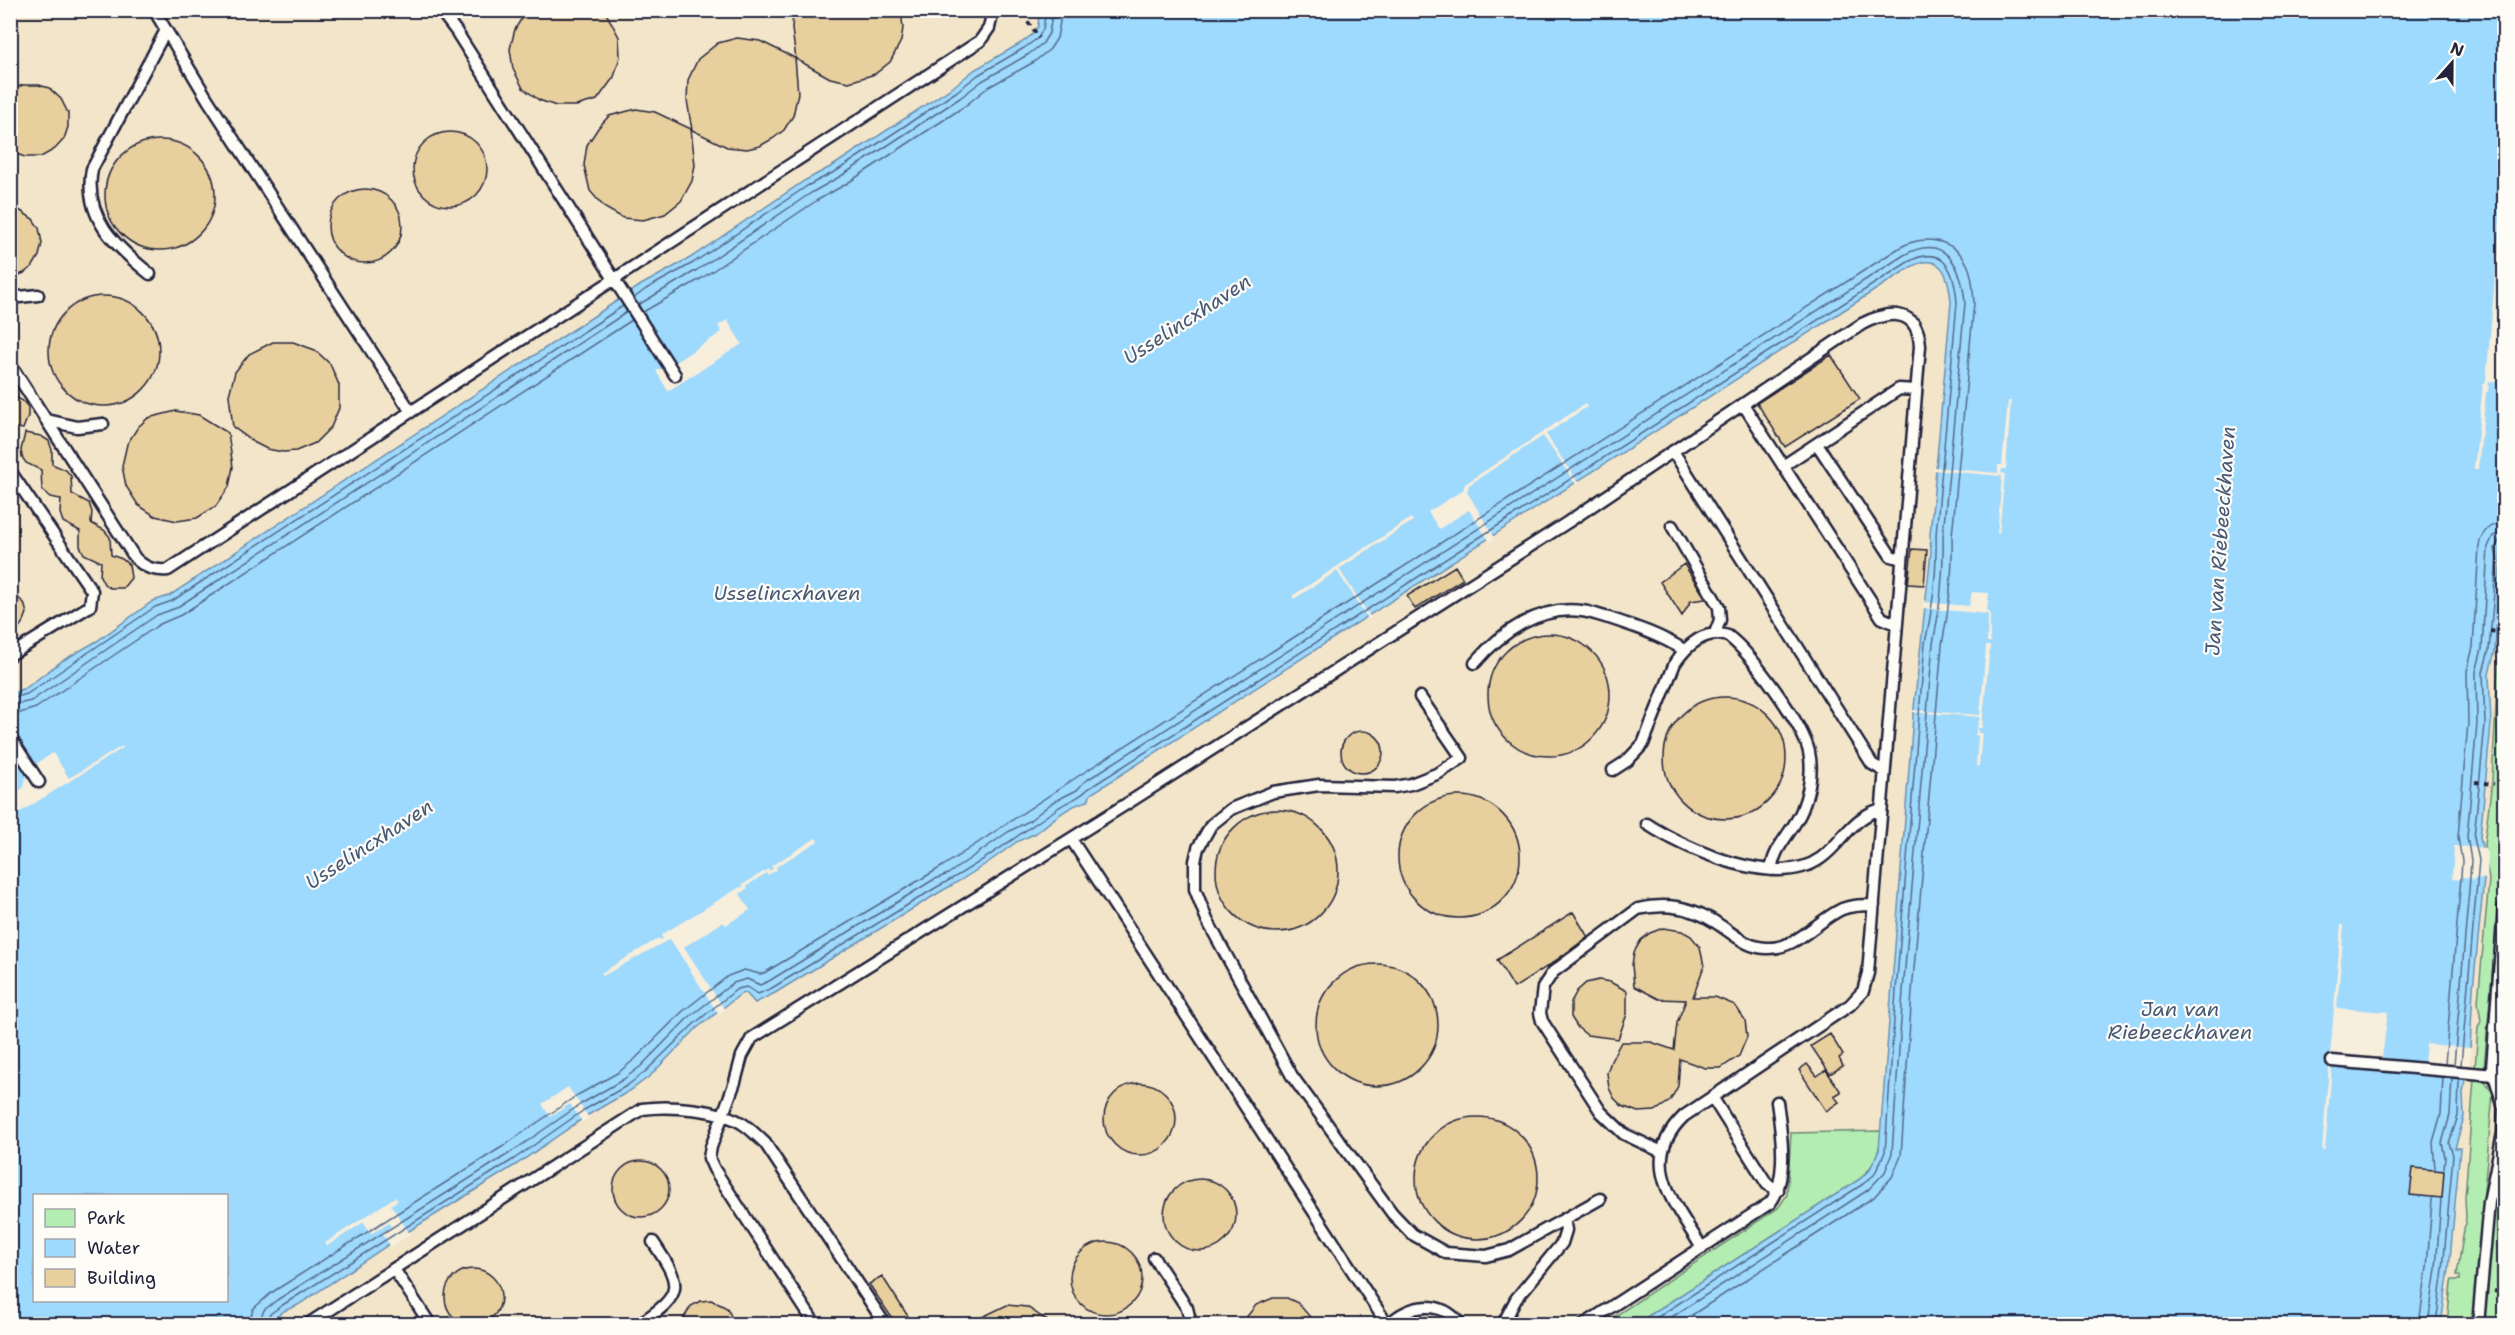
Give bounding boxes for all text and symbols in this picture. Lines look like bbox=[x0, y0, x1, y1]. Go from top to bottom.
north arrow bbox=[2422, 33, 2482, 93]
text: N bbox=[2448, 37, 2467, 62]
water label: Usselincxhaven bbox=[1118, 268, 1256, 370]
water label: Jan van Riebeeckhaven bbox=[2199, 425, 2241, 657]
water label: Usselincxhaven bbox=[713, 580, 861, 606]
water label: Usselincxhaven bbox=[300, 793, 438, 895]
water label: Jan van Riebeeckhaven bbox=[2108, 996, 2252, 1045]
legend bbox=[33, 1194, 228, 1302]
text: Park bbox=[87, 1206, 126, 1230]
text: Water bbox=[87, 1236, 140, 1260]
text: Building bbox=[87, 1266, 156, 1290]

